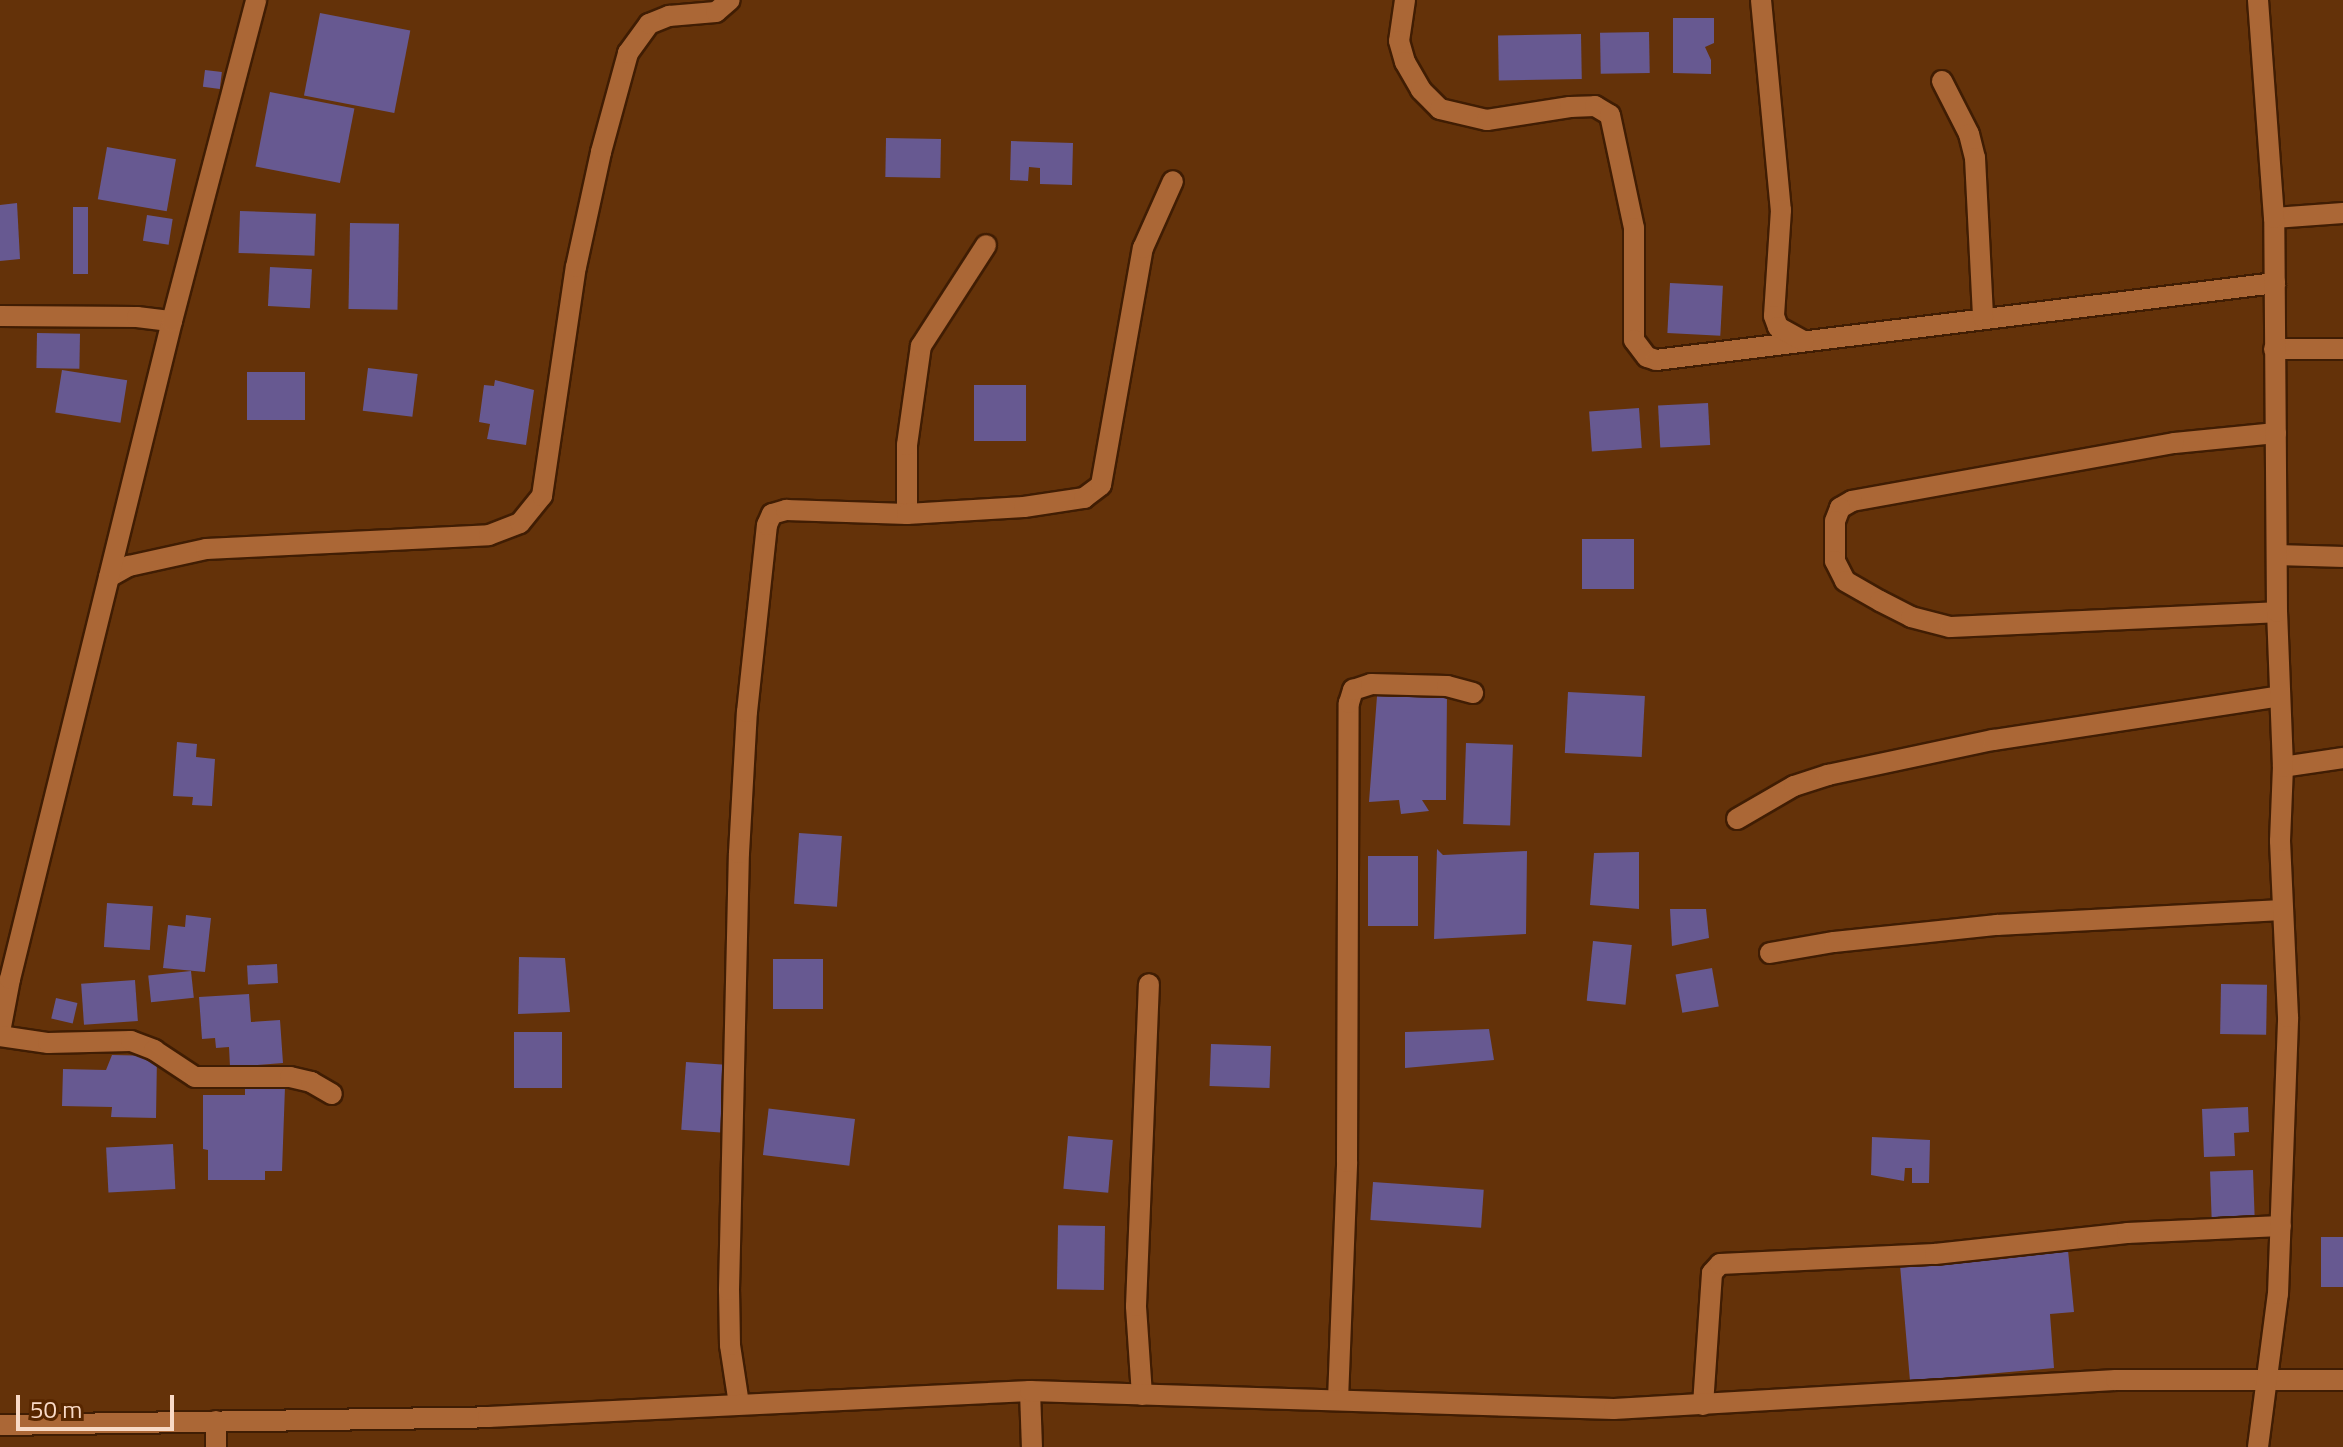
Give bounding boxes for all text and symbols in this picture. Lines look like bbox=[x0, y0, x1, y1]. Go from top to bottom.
scale bar bbox=[20, 1379, 178, 1429]
text: 50 m bbox=[30, 1391, 82, 1427]

